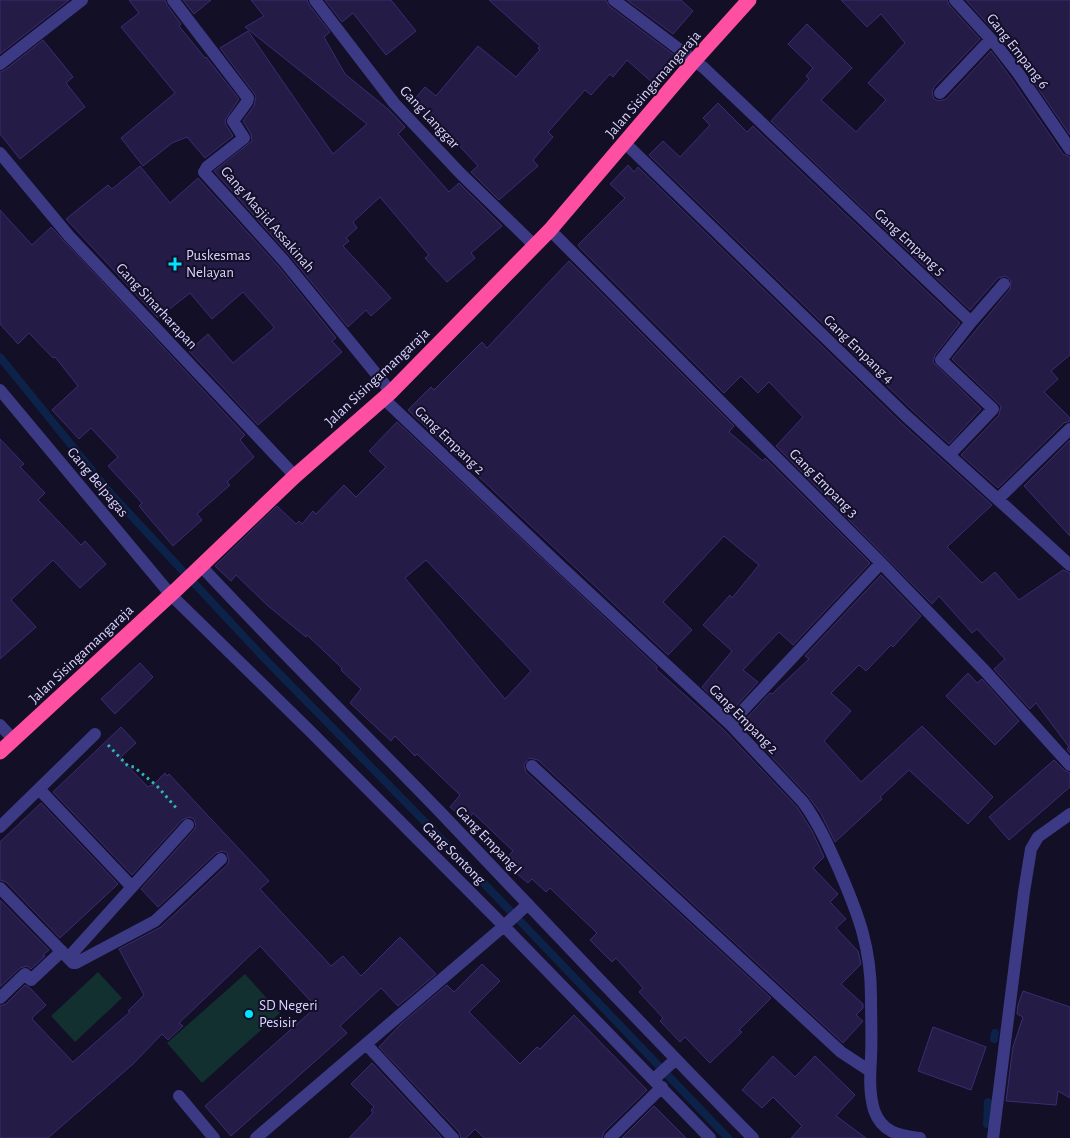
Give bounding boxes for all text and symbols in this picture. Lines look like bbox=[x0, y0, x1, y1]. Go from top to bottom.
street label: Gang Empang 6 bbox=[984, 11, 1052, 92]
street label: Jalan Sisingamangaraja bbox=[603, 28, 704, 141]
street label: Gang Langgar bbox=[397, 83, 462, 152]
street label: Gang Masjid Assakinah bbox=[218, 164, 318, 275]
street label: Gang Empang 5 bbox=[871, 206, 948, 279]
place label: Puskesmas Nelayan bbox=[186, 248, 250, 280]
marker: Puskesmas Nelayan bbox=[168, 257, 182, 271]
street label: Gang Sinarharapan bbox=[113, 260, 200, 352]
street label: Gang Empang 4 bbox=[821, 312, 897, 386]
street label: Jalan Sisingamangaraja bbox=[322, 325, 432, 429]
street label: Gang Empang 2 bbox=[412, 403, 488, 477]
street label: Gang Belpagas bbox=[64, 445, 131, 520]
street label: Gang Empang 3 bbox=[786, 446, 861, 521]
street label: Jalan Sisingamangaraja bbox=[26, 602, 136, 706]
street label: Gang Empang 2 bbox=[706, 682, 781, 757]
street label: Gang Empang I bbox=[453, 803, 525, 877]
street label: Gang Sontong bbox=[419, 819, 488, 888]
place label: SD Negeri Pesisir bbox=[259, 998, 318, 1030]
marker: SD Negeri Pesisir bbox=[243, 1008, 255, 1020]

